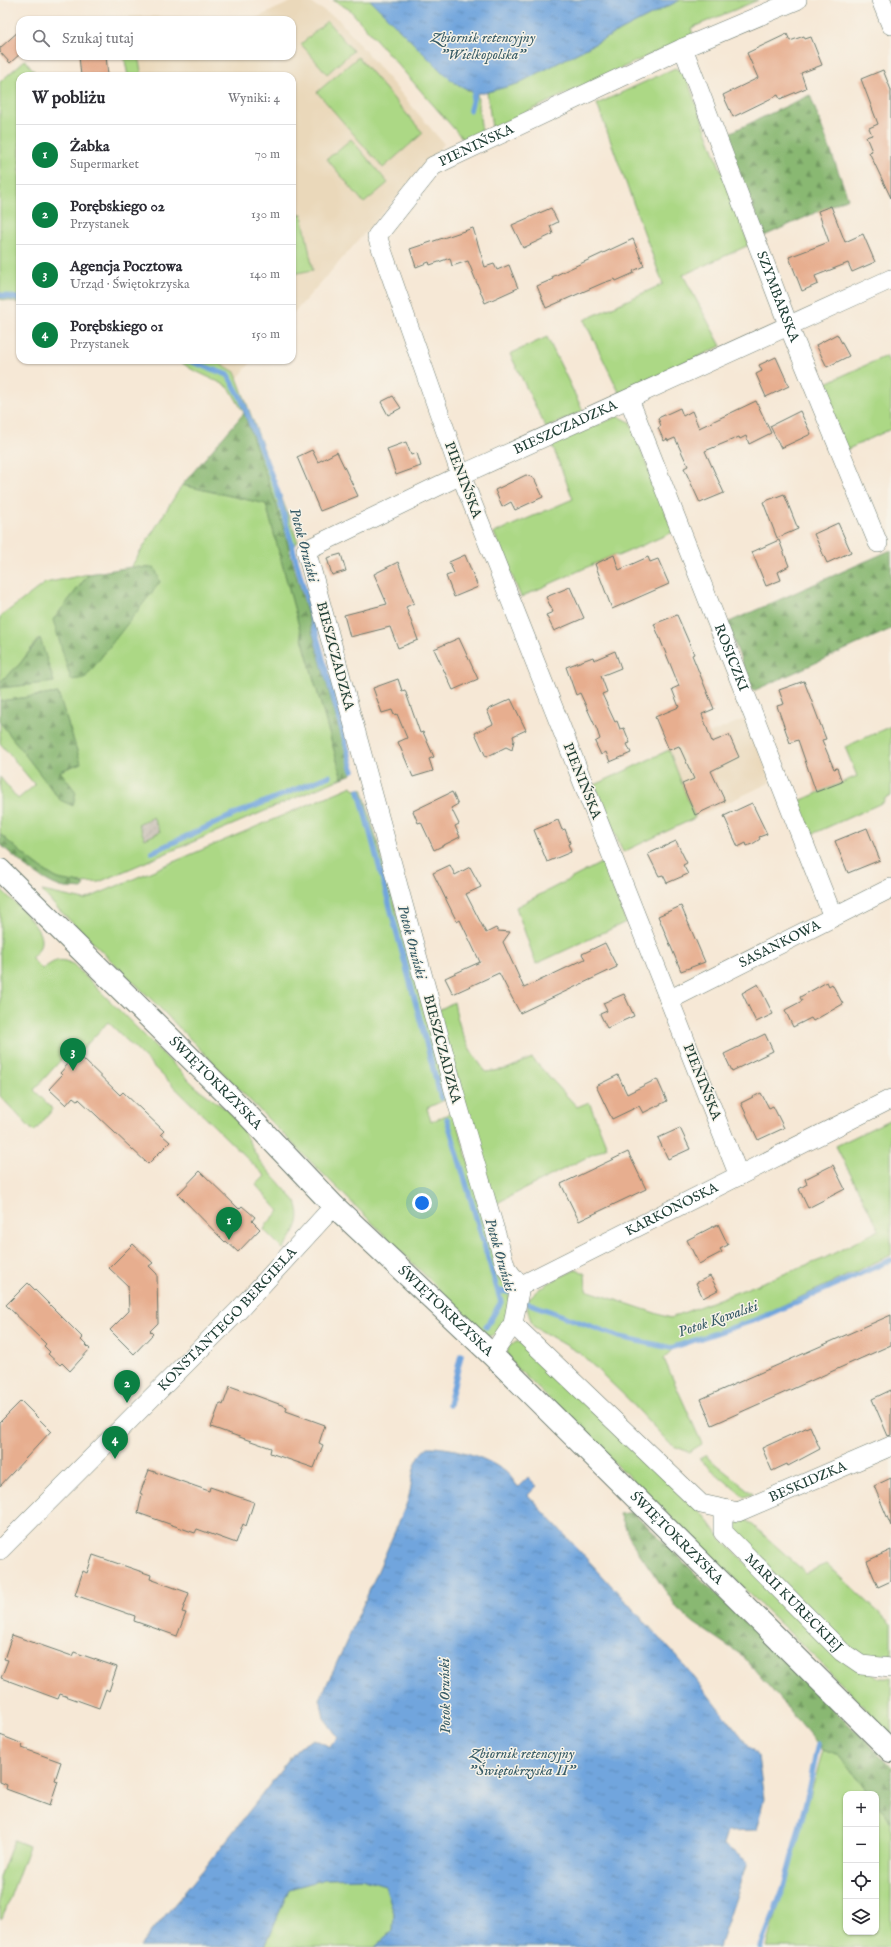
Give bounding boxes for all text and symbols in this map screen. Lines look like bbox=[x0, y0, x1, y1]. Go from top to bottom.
search box bbox=[16, 16, 296, 60]
icon: search bbox=[30, 27, 52, 49]
water label: Zbiornik retencyjny "Wielkopolska" bbox=[429, 28, 536, 64]
text: Szukaj tutaj bbox=[62, 29, 134, 48]
text: W pobliżu bbox=[32, 88, 105, 109]
text: Wyniki: 4 bbox=[228, 90, 280, 107]
street label: PIENIŃSKA bbox=[436, 120, 517, 171]
text: Żabka bbox=[70, 137, 109, 156]
text: 1 bbox=[43, 146, 47, 163]
text: 70 m bbox=[255, 146, 280, 163]
text: Supermarket bbox=[70, 156, 139, 173]
text: Porębskiego 02 bbox=[70, 197, 165, 216]
text: 2 bbox=[42, 206, 48, 223]
text: 130 m bbox=[251, 206, 280, 223]
text: Przystanek bbox=[70, 216, 129, 233]
street label: SZYMBARSKA bbox=[752, 249, 803, 345]
text: Agencja Pocztowa bbox=[70, 257, 182, 276]
text: 3 bbox=[43, 266, 47, 283]
text: 140 m bbox=[250, 266, 280, 283]
text: Urząd · Świętokrzyska bbox=[70, 276, 190, 293]
text: Porębskiego 01 bbox=[70, 317, 163, 336]
text: 4 bbox=[42, 326, 48, 343]
text: 150 m bbox=[251, 326, 280, 343]
text: Przystanek bbox=[70, 336, 129, 353]
street label: BIESZCZADZKA bbox=[511, 396, 620, 459]
street label: PIENIŃSKA bbox=[440, 439, 487, 521]
water label: Potok Oruński bbox=[285, 506, 323, 586]
street label: BIESZCZADZKA bbox=[312, 600, 358, 713]
street label: ROSICZKI bbox=[709, 621, 752, 694]
street label: PIENIŃSKA bbox=[559, 740, 607, 822]
water label: Potok Oruński bbox=[393, 903, 431, 983]
street label: SASANKOWA bbox=[736, 916, 824, 972]
street label: BIESZCZADZKA bbox=[419, 993, 465, 1106]
street label: ŚWIĘTOKRZYSKA bbox=[165, 1032, 266, 1134]
pin: 3 bbox=[60, 1038, 86, 1071]
street label: PIENIŃSKA bbox=[679, 1041, 727, 1123]
street label: KARKONOSKA bbox=[622, 1178, 722, 1240]
your location bbox=[412, 1193, 432, 1213]
pin: 1 bbox=[216, 1207, 242, 1240]
water label: Potok Oruński bbox=[480, 1216, 520, 1296]
street label: KONSTANTEGO BERGIELA bbox=[154, 1243, 301, 1395]
street label: ŚWIĘTOKRZYSKA bbox=[394, 1261, 497, 1361]
water label: Potok Kowalski bbox=[676, 1296, 762, 1342]
pin: 2 bbox=[114, 1370, 140, 1403]
pin: 4 bbox=[102, 1426, 128, 1459]
street label: BESKIDZKA bbox=[766, 1457, 850, 1507]
street label: ŚWIĘTOKRZYSKA bbox=[626, 1487, 728, 1589]
street label: MARII KURECKIEJ bbox=[741, 1550, 846, 1656]
water label: Potok Oruński bbox=[435, 1656, 455, 1734]
water label: Zbiornik retencyjny "Świętokrzyska II" bbox=[468, 1744, 577, 1780]
map controls bbox=[843, 1791, 879, 1935]
button: + bbox=[843, 1791, 879, 1827]
button: − bbox=[843, 1827, 879, 1863]
button: locate bbox=[843, 1863, 879, 1899]
button: layers bbox=[843, 1899, 879, 1935]

